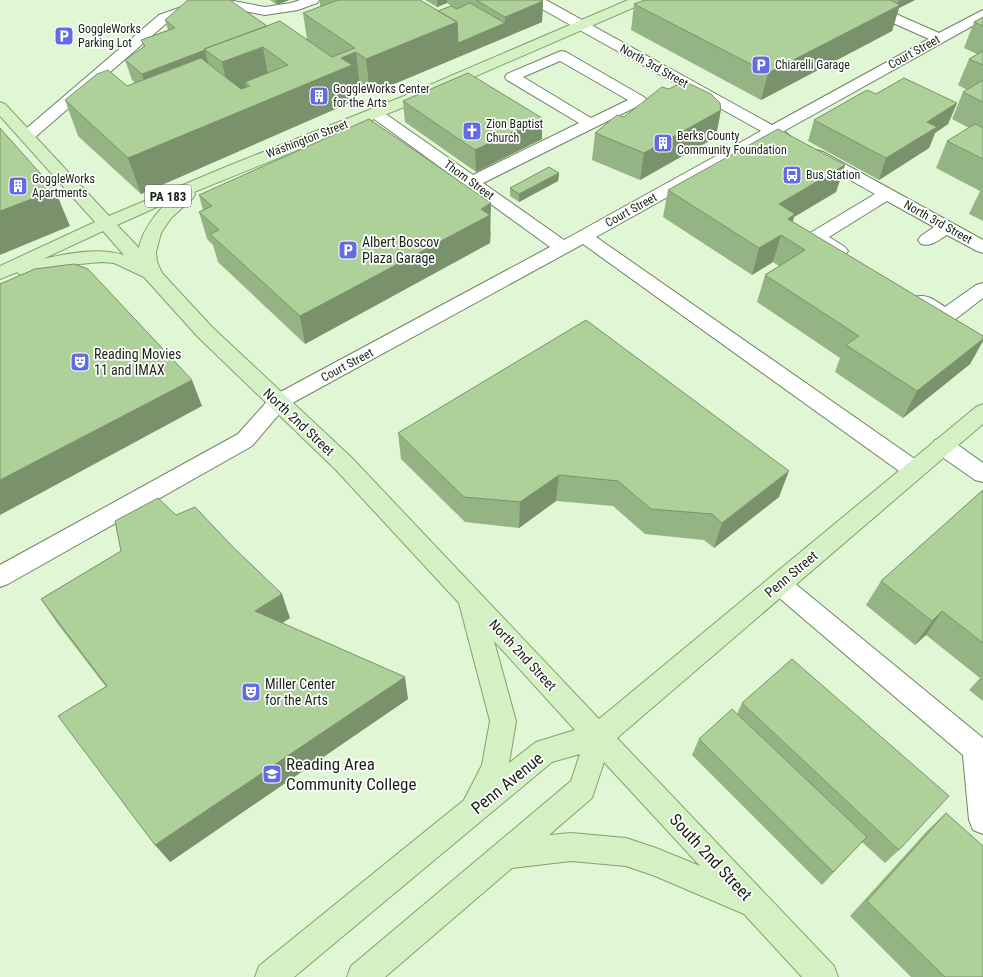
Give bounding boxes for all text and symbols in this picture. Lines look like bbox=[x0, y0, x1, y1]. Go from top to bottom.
place label: GoggleWorks Parking Lot bbox=[78, 22, 141, 50]
parking icon: GoggleWorks Parking Lot bbox=[53, 25, 75, 47]
street label: Court Street bbox=[886, 32, 943, 72]
street label: North 3rd Street bbox=[617, 42, 691, 91]
parking icon: Chiarelli Garage bbox=[750, 54, 772, 76]
place label: Chiarelli Garage bbox=[775, 58, 850, 72]
place label: GoggleWorks Center for the Arts bbox=[333, 82, 430, 110]
building icon: GoggleWorks Center for the Arts bbox=[308, 85, 330, 107]
street label: Washington Street bbox=[264, 117, 350, 161]
place label: Zion Baptist Church bbox=[486, 117, 544, 145]
church icon: Zion Baptist Church bbox=[461, 120, 483, 142]
place label: Berks County Community Foundation bbox=[677, 129, 787, 157]
building icon: Berks County Community Foundation bbox=[652, 132, 674, 154]
street label: Thorn Street bbox=[441, 157, 497, 203]
bus stop icon: Bus Station bbox=[781, 164, 803, 186]
place label: Bus Station bbox=[806, 168, 860, 182]
place label: GoggleWorks Apartments bbox=[32, 172, 95, 200]
building icon: GoggleWorks Apartments bbox=[7, 175, 29, 197]
road number: PA 183 bbox=[145, 185, 191, 207]
street label: Court Street bbox=[603, 190, 660, 230]
street label: North 3rd Street bbox=[901, 198, 975, 247]
place label: Albert Boscov Plaza Garage bbox=[362, 234, 439, 266]
parking icon: Albert Boscov Plaza Garage bbox=[337, 239, 359, 261]
street label: Court Street bbox=[319, 345, 376, 385]
place label: Reading Movies 11 and IMAX bbox=[94, 346, 181, 378]
theatre icon: Reading Movies 11 and IMAX bbox=[69, 351, 91, 373]
street label: North 2nd Street bbox=[260, 385, 338, 459]
street label: Penn Street bbox=[761, 547, 821, 601]
street label: North 2nd Street bbox=[486, 616, 560, 694]
place label: Miller Center for the Arts bbox=[265, 676, 336, 708]
theatre icon: Miller Center for the Arts bbox=[240, 681, 262, 703]
street label: Penn Avenue bbox=[467, 748, 547, 818]
place label: Reading Area Community College bbox=[286, 754, 416, 794]
school or university icon: Reading Area Community College bbox=[261, 763, 283, 785]
street label: South 2nd Street bbox=[666, 809, 756, 905]

